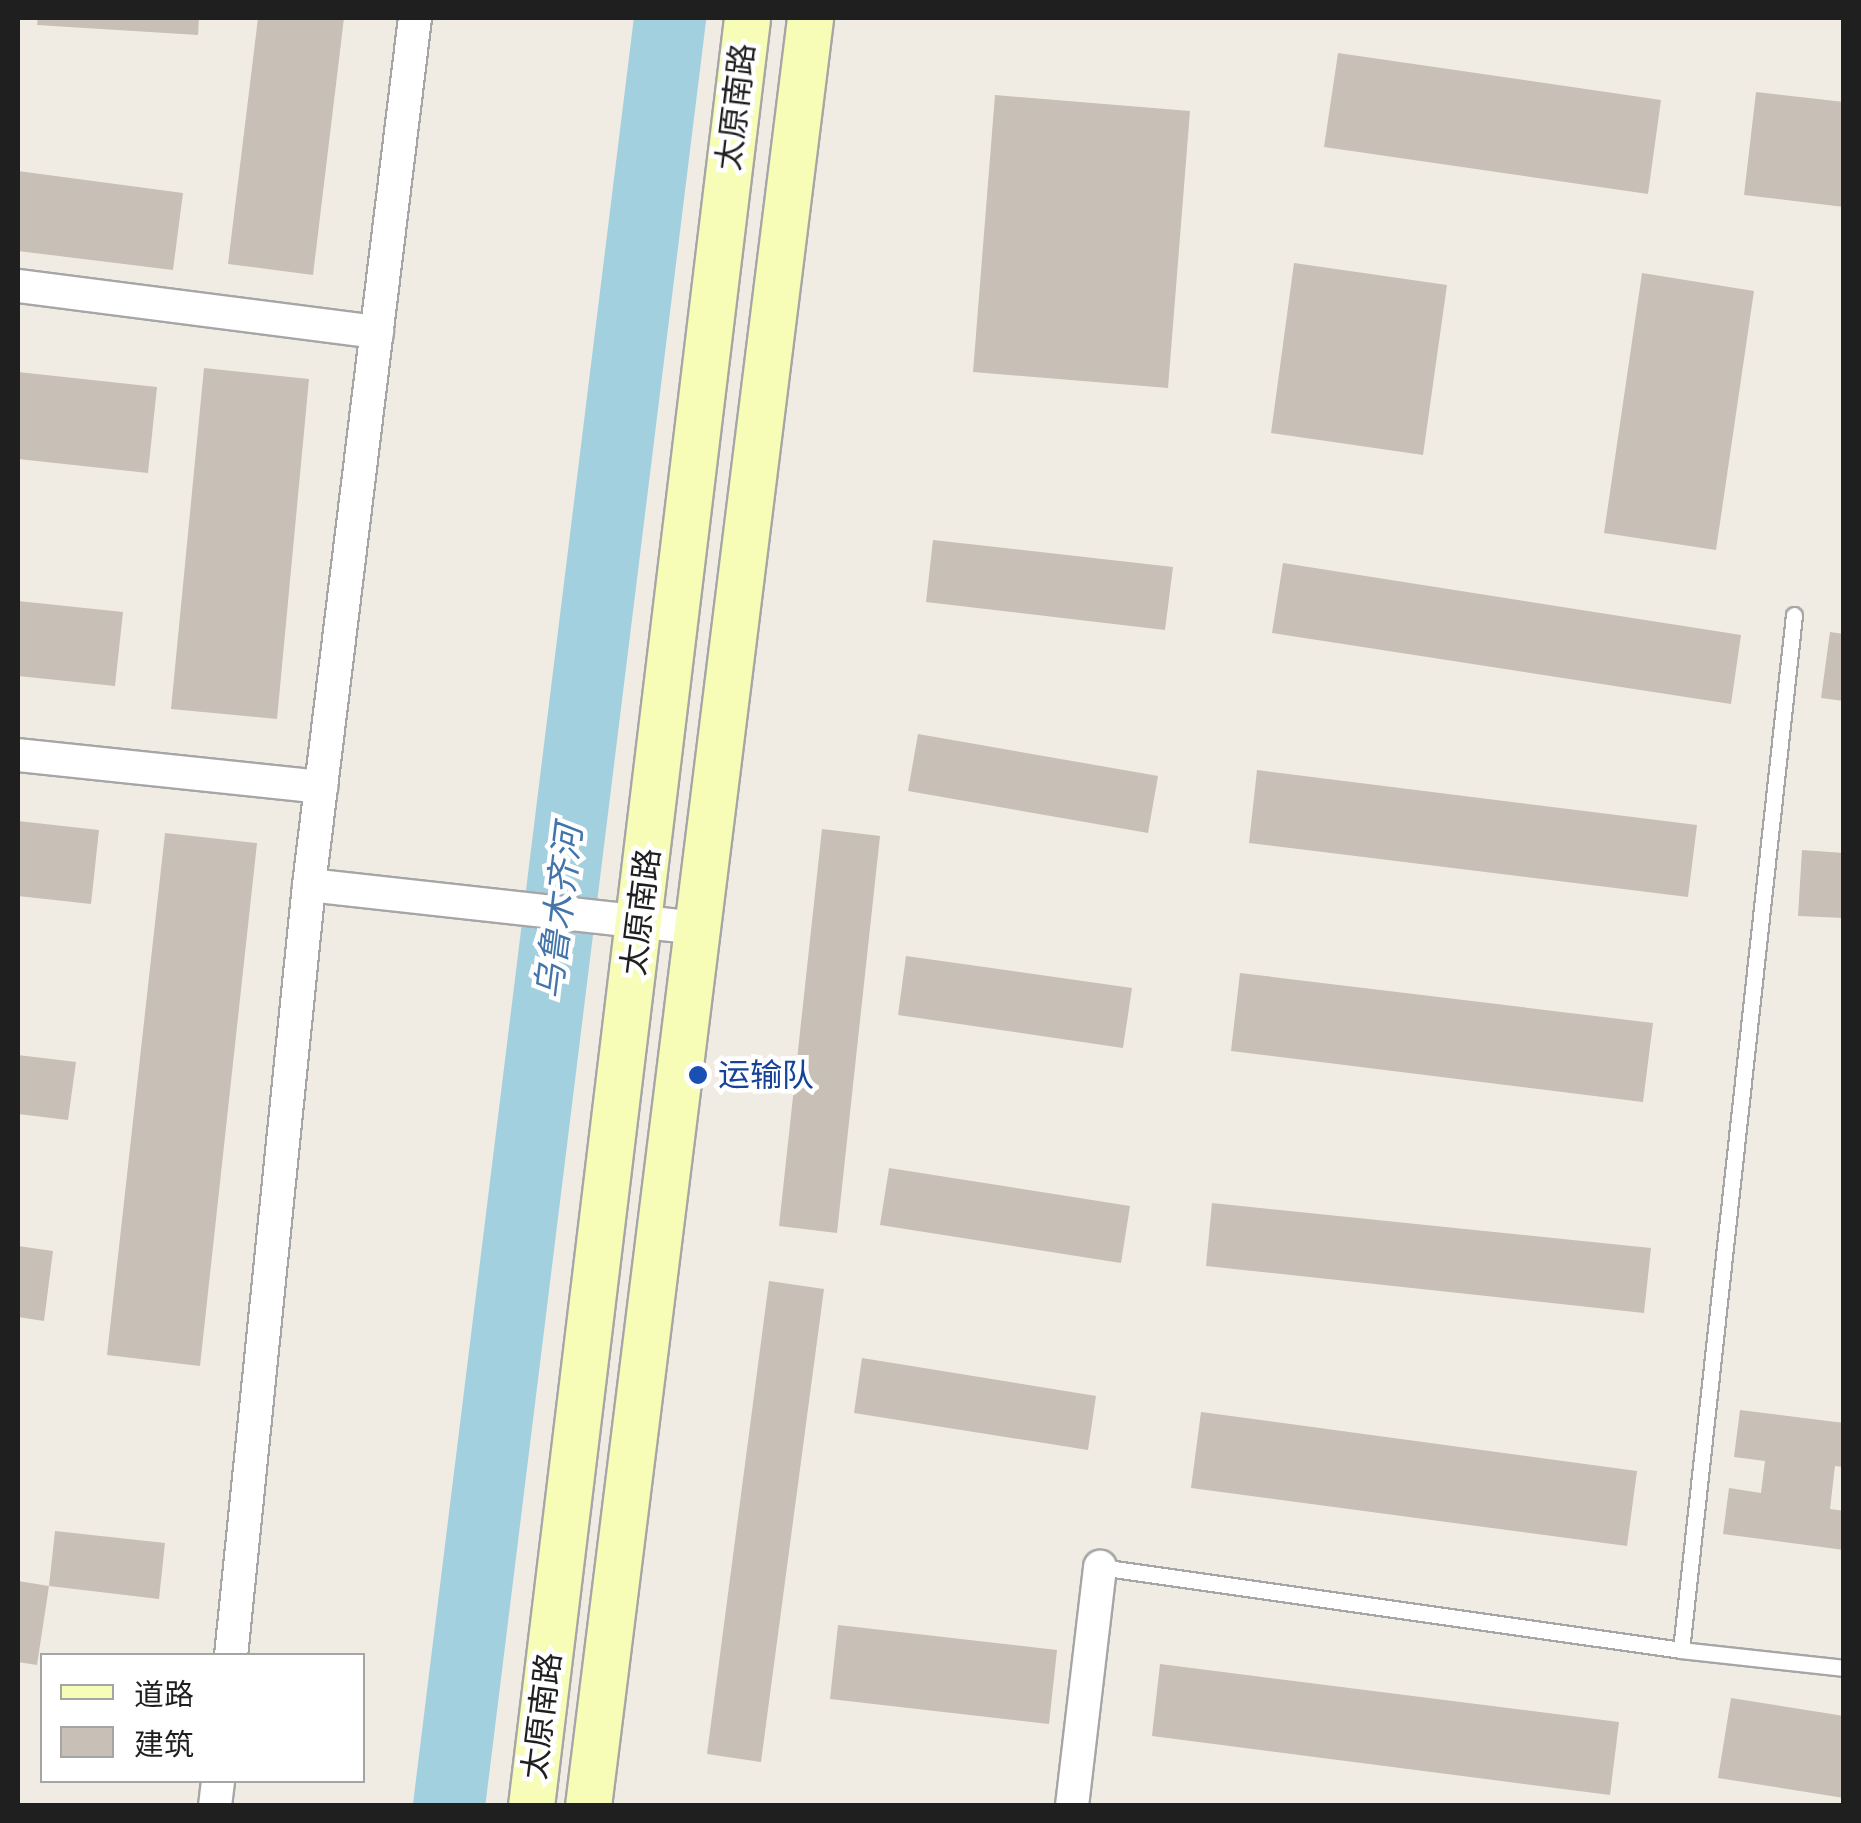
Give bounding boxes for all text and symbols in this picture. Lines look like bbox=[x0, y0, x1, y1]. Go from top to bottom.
street label: 太原南路 bbox=[709, 41, 763, 173]
water label: 乌鲁木齐河 bbox=[527, 823, 591, 1001]
street label: 太原南路 bbox=[614, 846, 668, 978]
place label: 运输队 bbox=[718, 1056, 814, 1094]
marker: 运输队 bbox=[687, 1064, 709, 1086]
street label: 太原南路 bbox=[515, 1650, 569, 1782]
legend bbox=[40, 1653, 365, 1783]
text: 道路 bbox=[134, 1677, 194, 1713]
text: 建筑 bbox=[134, 1727, 194, 1763]

